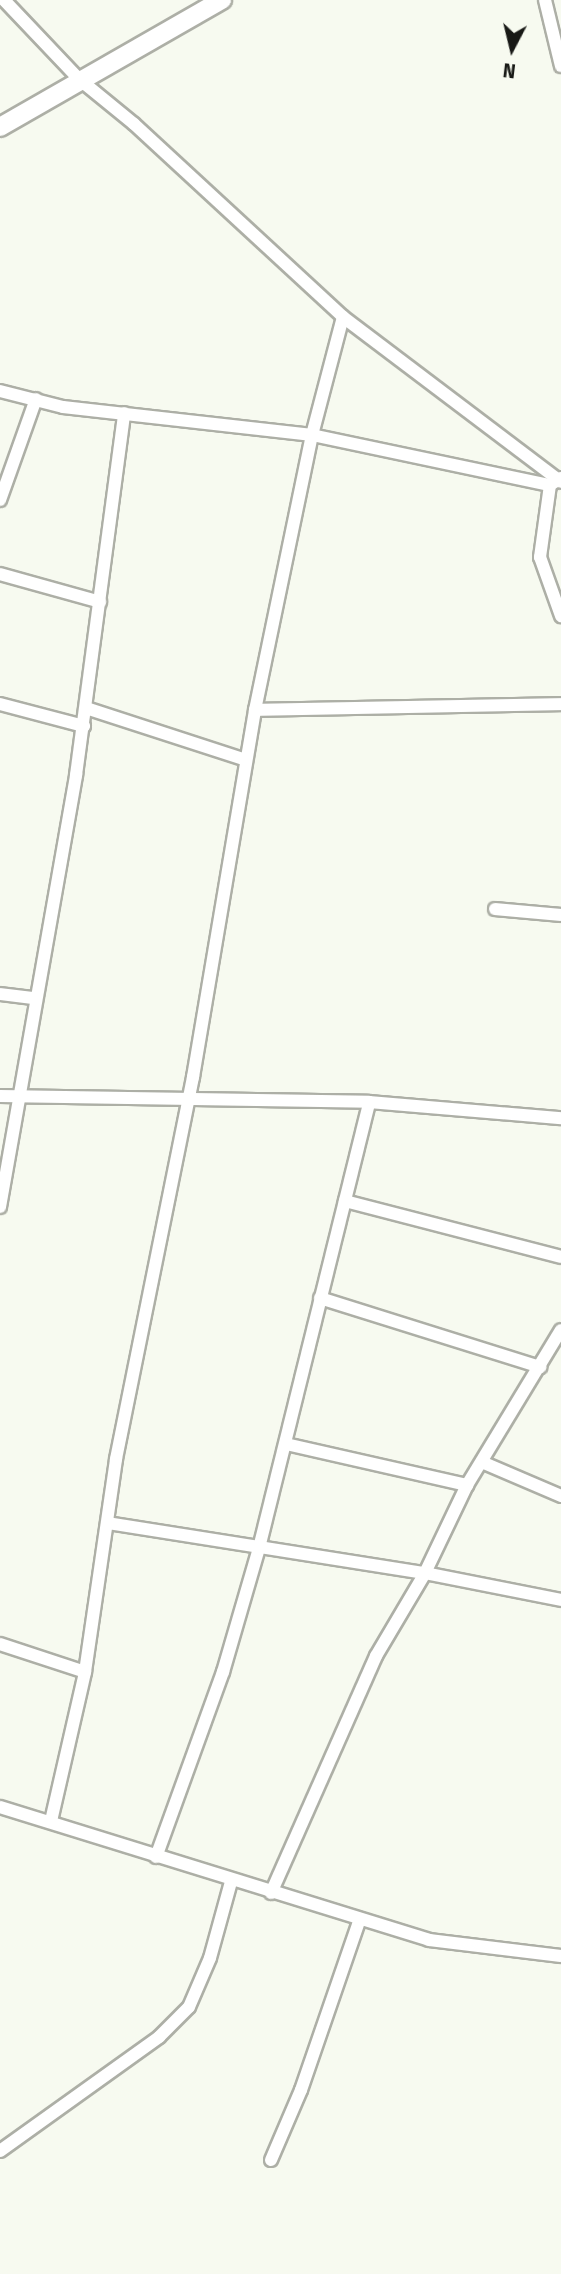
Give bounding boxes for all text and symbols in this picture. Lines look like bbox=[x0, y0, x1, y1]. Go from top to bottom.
north arrow bbox=[477, 14, 547, 84]
text: N bbox=[502, 58, 517, 83]

